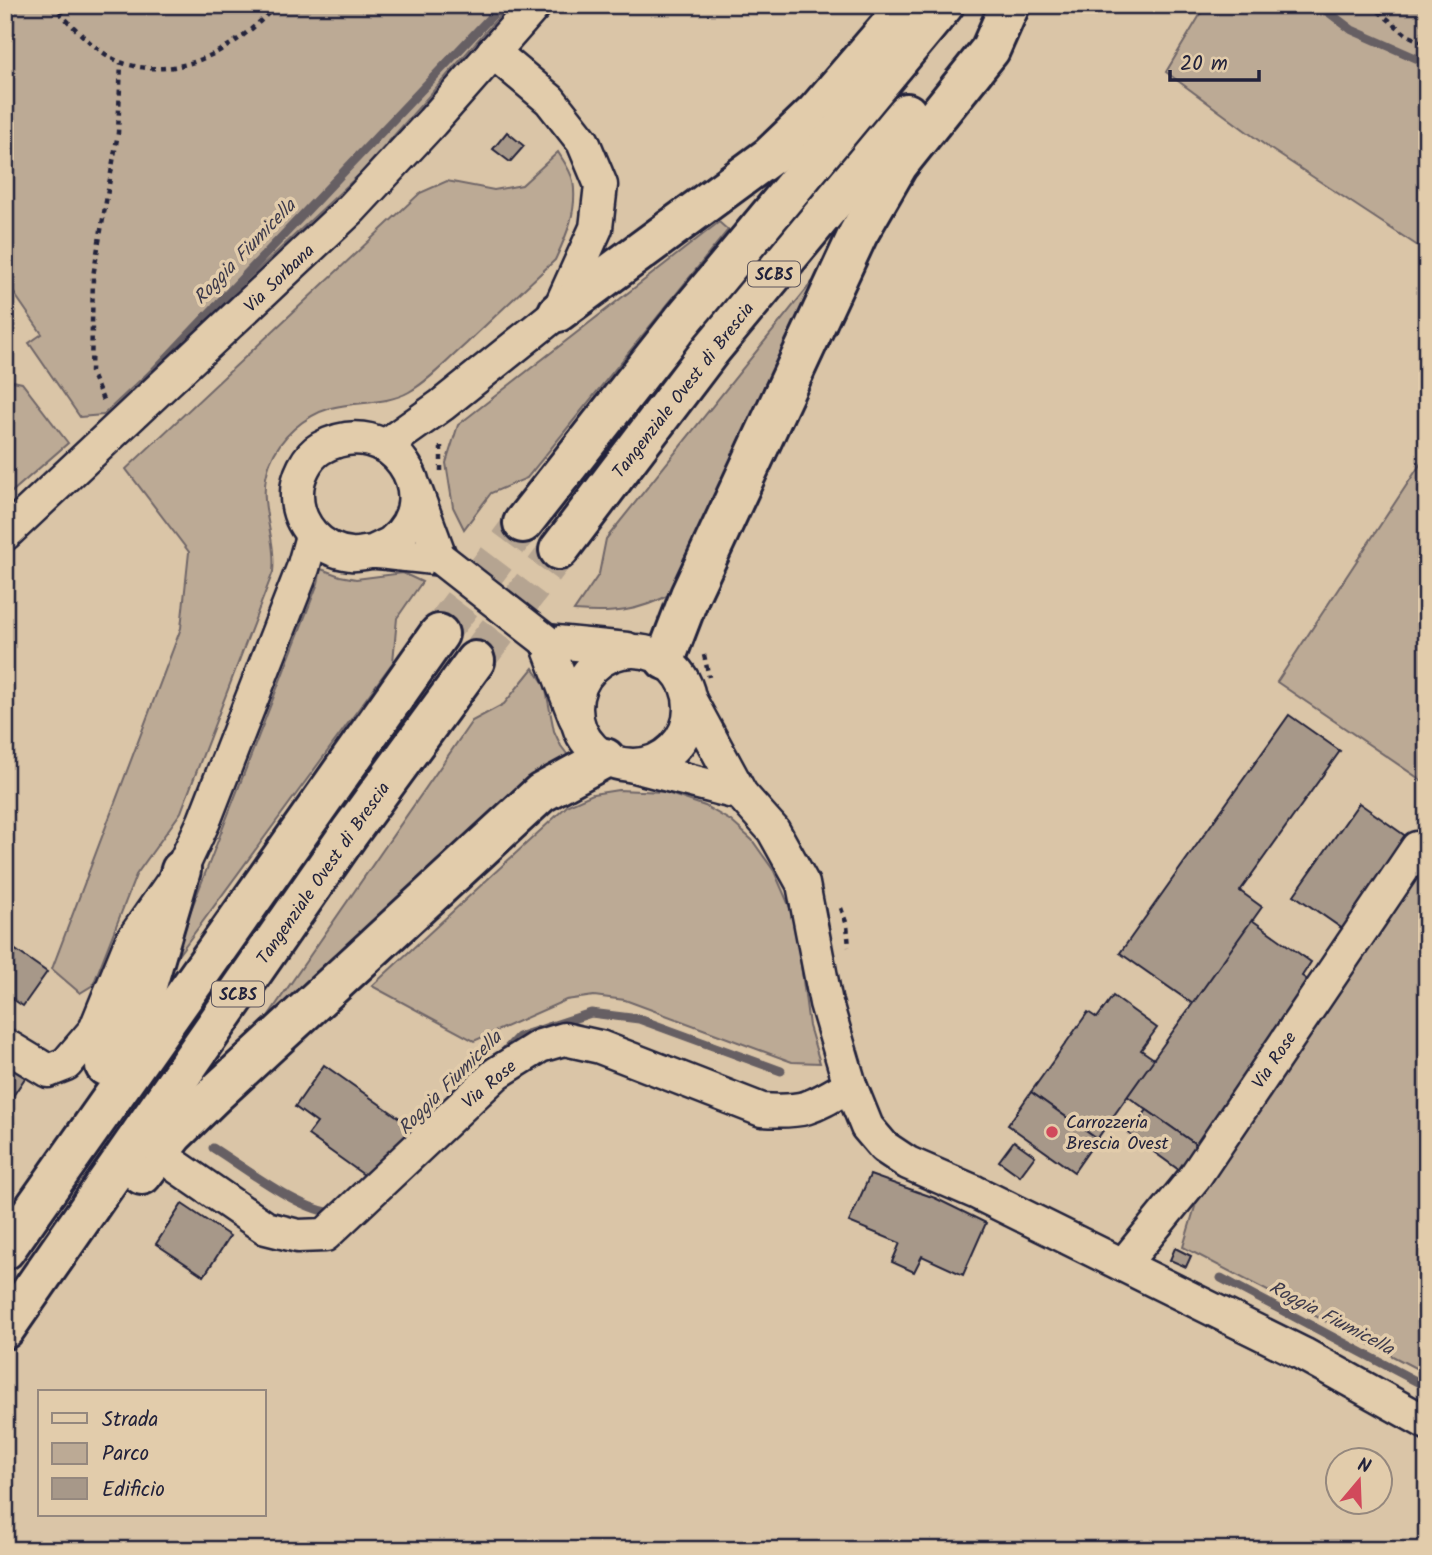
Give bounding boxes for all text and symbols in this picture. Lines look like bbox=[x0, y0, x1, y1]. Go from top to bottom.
scale bar bbox=[1170, 38, 1259, 82]
text: 20 m bbox=[1180, 48, 1228, 81]
water label: Roggia Fiumicella bbox=[187, 192, 305, 312]
street label: Via Sorbana bbox=[238, 238, 322, 320]
road number: SCBS bbox=[748, 262, 800, 286]
street label: Tangenziale Ovest di Brescia bbox=[606, 296, 762, 485]
street label: Tangenziale Ovest di Brescia bbox=[250, 777, 398, 971]
road number: SCBS bbox=[212, 982, 264, 1006]
water label: Roggia Fiumicella bbox=[391, 1024, 510, 1143]
street label: Via Rose bbox=[1245, 1026, 1305, 1095]
street label: Via Rose bbox=[456, 1053, 524, 1117]
place label: Carrozzeria Brescia Ovest bbox=[1066, 1109, 1170, 1159]
marker: Carrozzeria Brescia Ovest bbox=[1044, 1124, 1060, 1140]
water label: Roggia Fiumicella bbox=[1263, 1273, 1400, 1365]
legend bbox=[38, 1390, 266, 1516]
text: Strada bbox=[102, 1404, 158, 1437]
text: Parco bbox=[102, 1438, 149, 1471]
north arrow bbox=[1324, 1446, 1394, 1516]
text: N bbox=[1353, 1451, 1374, 1483]
text: Edificio bbox=[102, 1474, 165, 1507]

